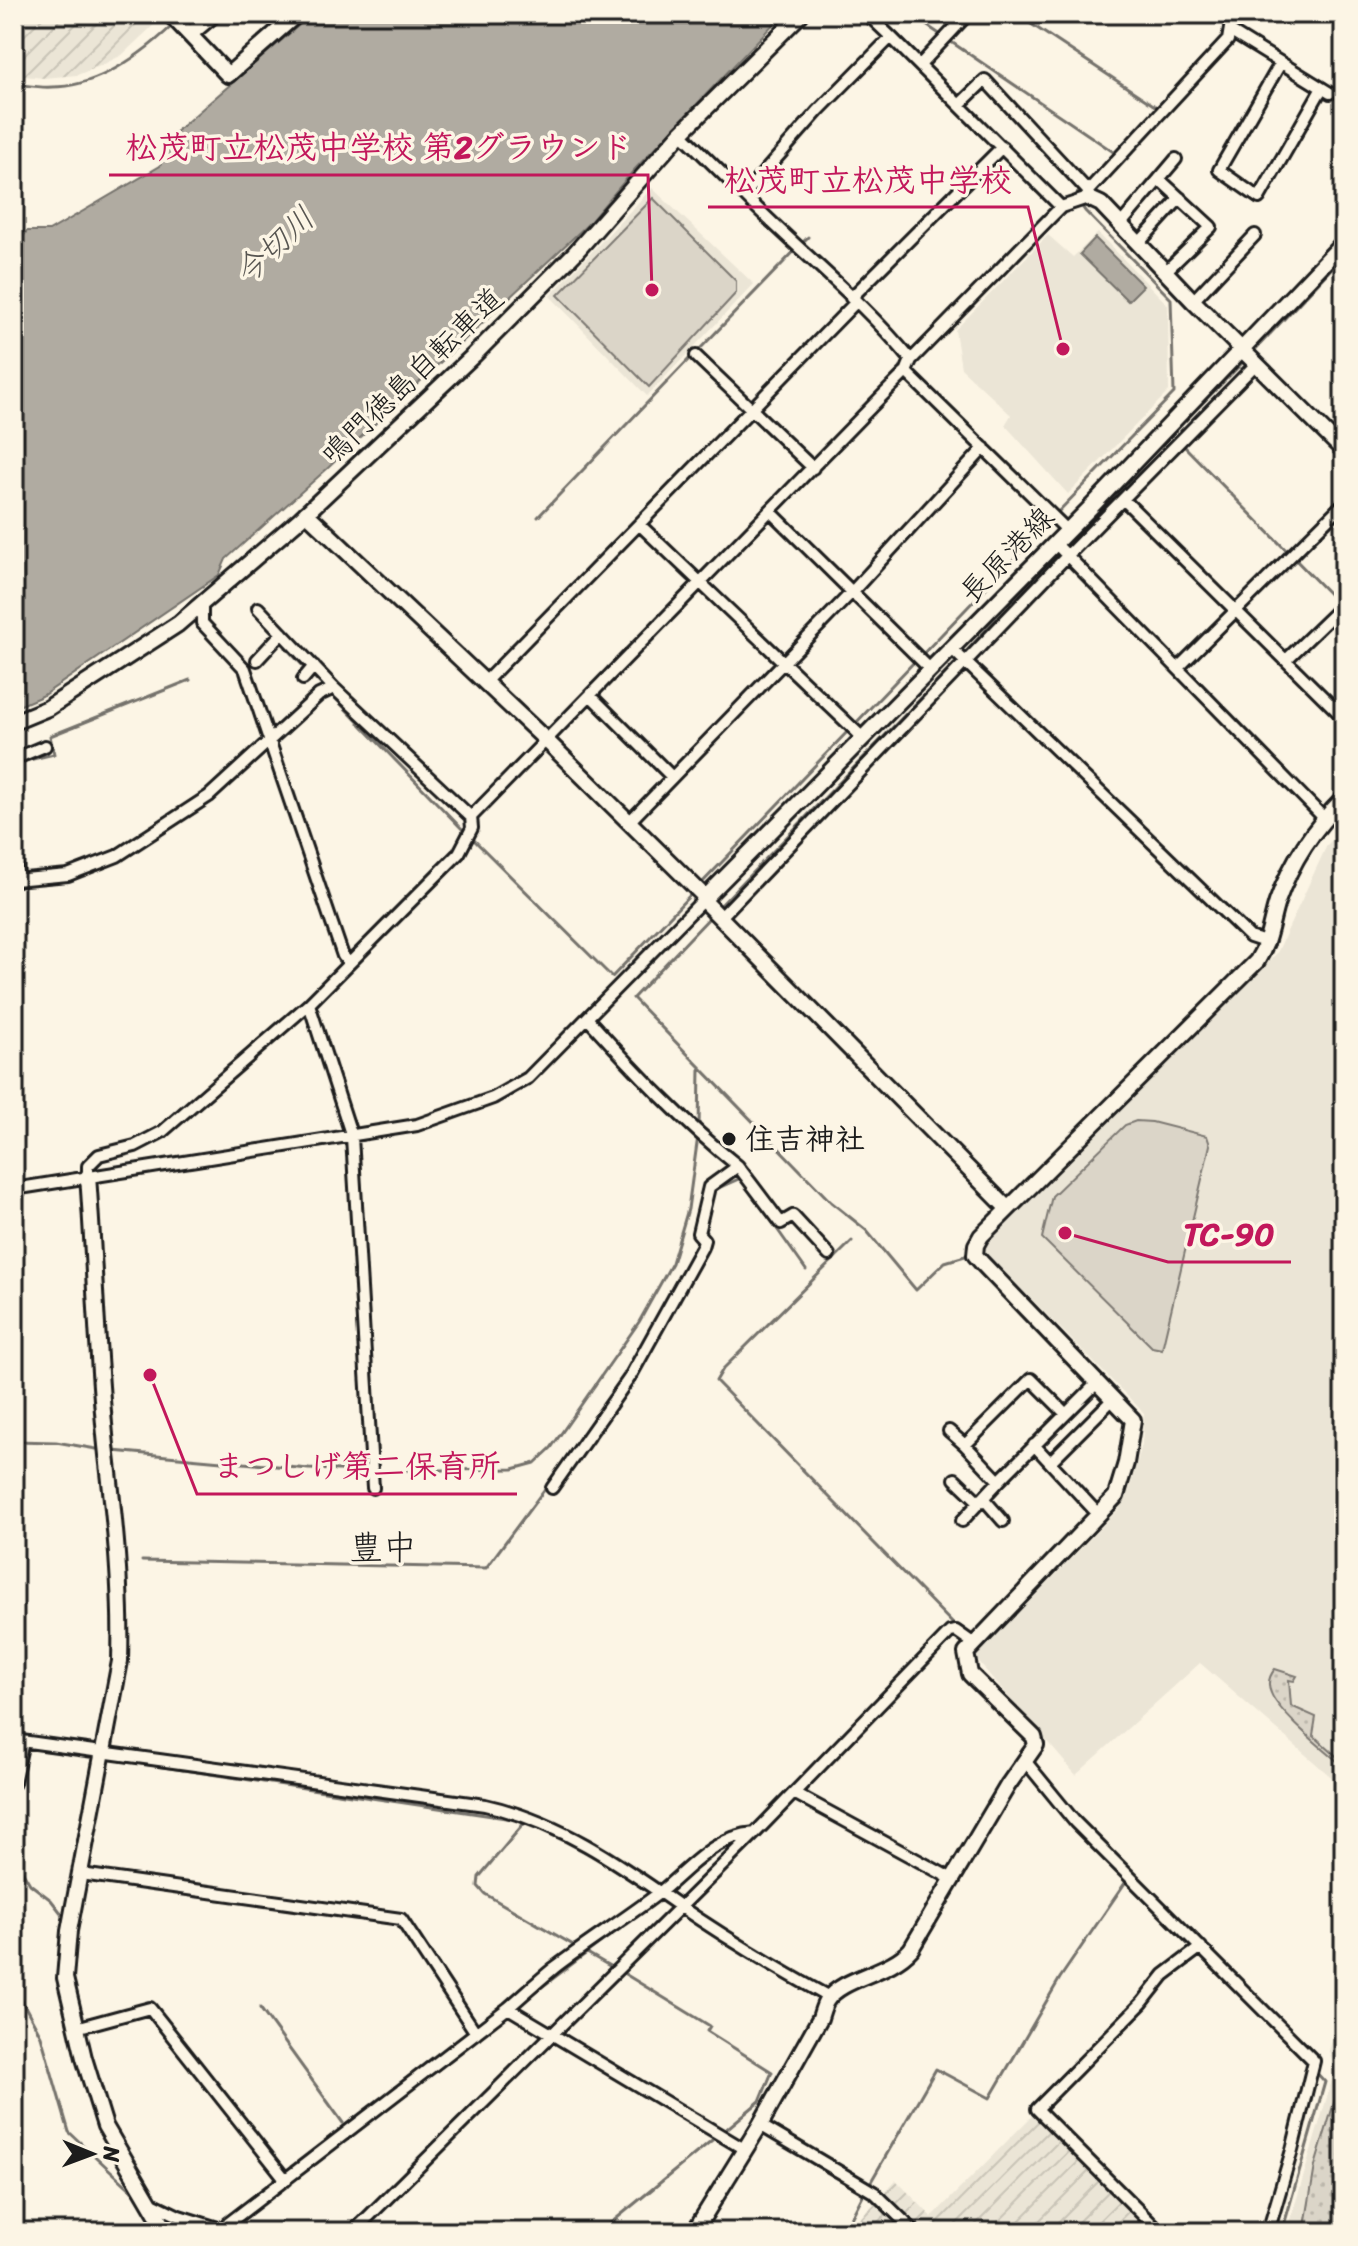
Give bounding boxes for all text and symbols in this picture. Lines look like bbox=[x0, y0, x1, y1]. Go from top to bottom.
callout: 松茂町立松茂中学校 第2グラウンド bbox=[109, 119, 648, 175]
text: 松茂町立松茂中学校 第2グラウンド bbox=[126, 119, 632, 176]
callout: 松茂町立松茂中学校 bbox=[708, 151, 1028, 207]
text: 松茂町立松茂中学校 bbox=[724, 152, 1012, 209]
water label: 今切川 bbox=[220, 192, 329, 299]
street label: 鳴門徳島自転車道 bbox=[307, 273, 517, 479]
street label: 長原港線 bbox=[946, 493, 1068, 617]
place label: 住吉神社 bbox=[745, 1112, 865, 1166]
marker: 住吉神社 bbox=[720, 1130, 738, 1148]
callout: TC-90 bbox=[1168, 1206, 1291, 1262]
text: TC-90 bbox=[1184, 1206, 1274, 1263]
callout: まつしげ第二保育所 bbox=[197, 1438, 517, 1494]
text: まつしげ第二保育所 bbox=[213, 1438, 501, 1495]
district label: 豊中 bbox=[349, 1518, 417, 1578]
north arrow bbox=[52, 2114, 132, 2194]
text: N bbox=[92, 2145, 131, 2163]

